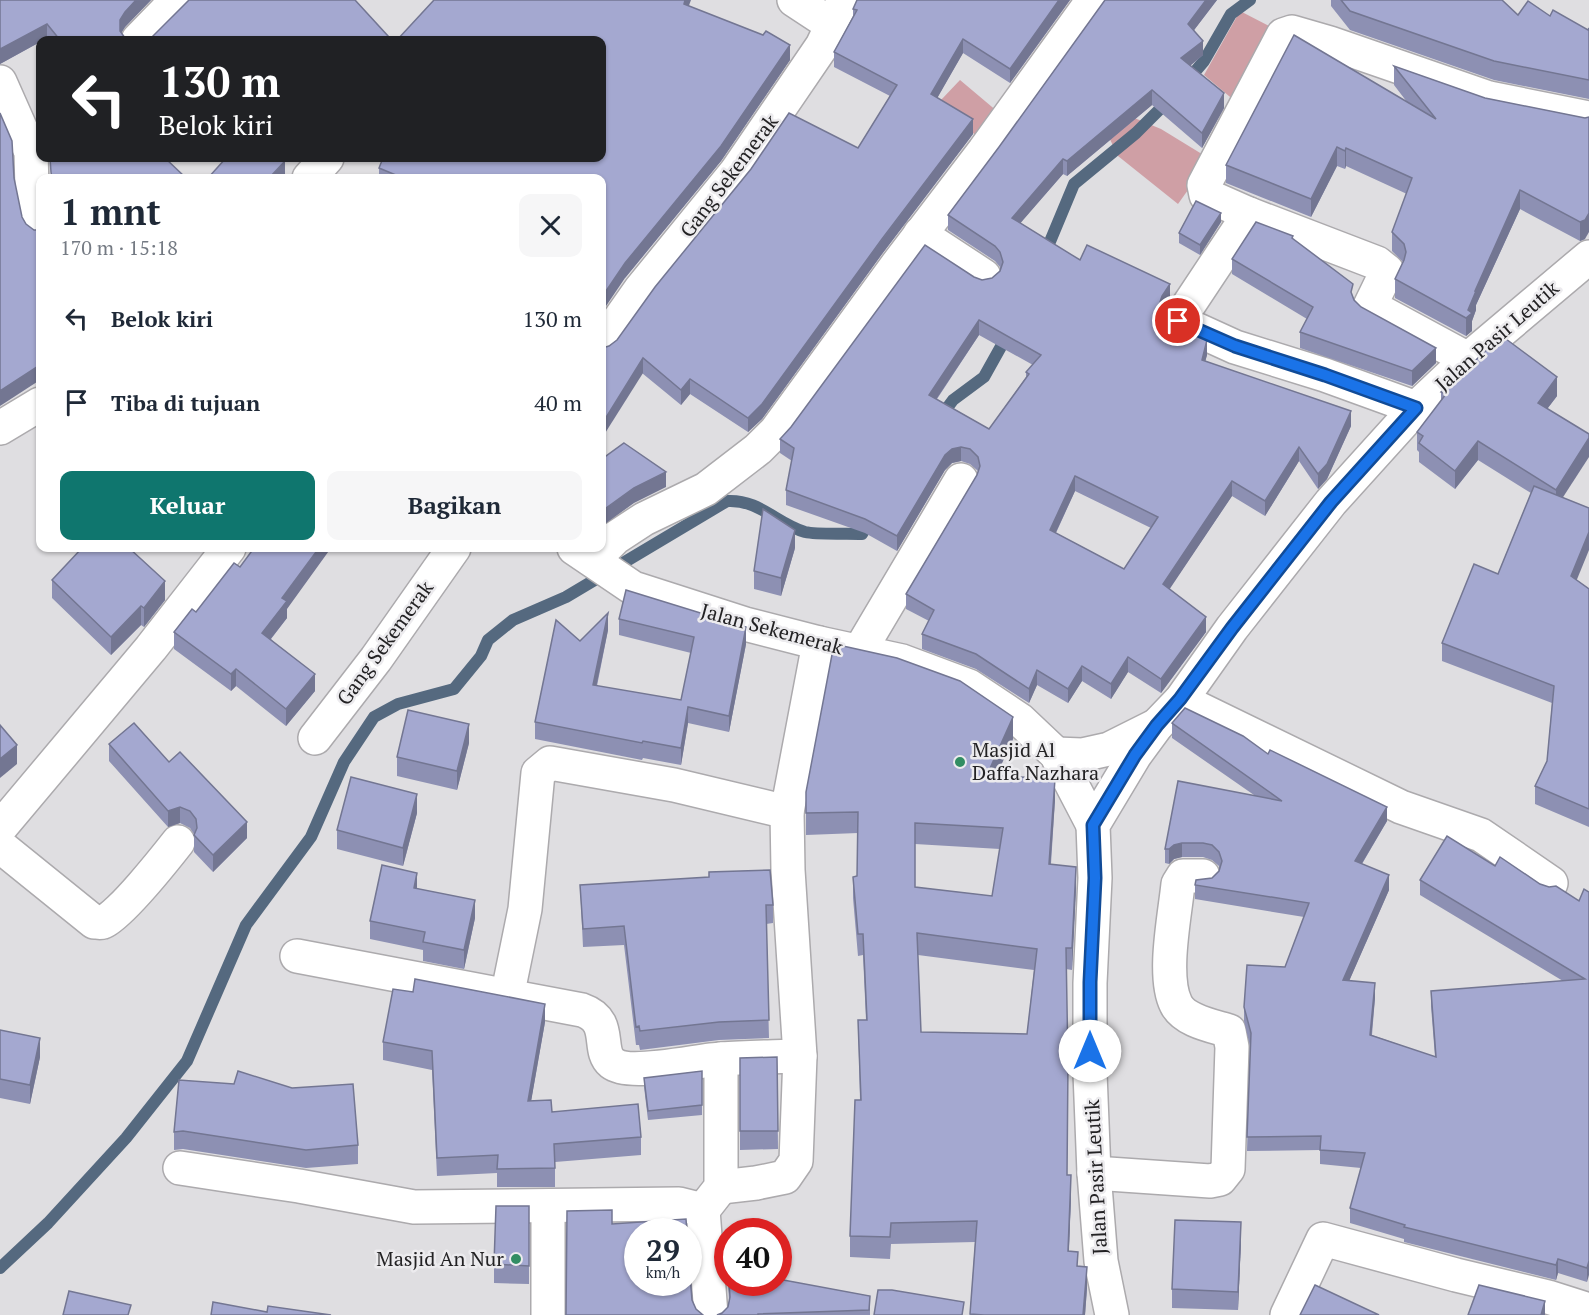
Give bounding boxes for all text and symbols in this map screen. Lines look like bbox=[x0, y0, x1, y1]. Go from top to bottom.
text: 130 m bbox=[159, 53, 280, 109]
icon: left bbox=[60, 60, 138, 138]
text: Belok kiri bbox=[159, 107, 273, 143]
street label: Gang Sekemerak bbox=[673, 108, 784, 243]
text: 1 mnt bbox=[60, 188, 161, 235]
button: close bbox=[519, 194, 582, 257]
text: 170 m · 15:18 bbox=[60, 234, 178, 261]
street label: Jalan Pasir Leutik bbox=[1429, 274, 1565, 397]
pin bbox=[1152, 295, 1203, 346]
icon: left bbox=[60, 302, 93, 335]
text: Belok kiri bbox=[111, 304, 213, 333]
text: 130 m bbox=[522, 304, 582, 333]
icon: arrive bbox=[1161, 304, 1194, 337]
icon: arrive bbox=[60, 386, 93, 419]
text: Tiba di tujuan bbox=[111, 388, 260, 417]
text: 40 m bbox=[534, 388, 582, 417]
button: Keluar bbox=[60, 471, 315, 540]
button: Bagikan bbox=[327, 471, 582, 540]
street label: Gang Sekemerak bbox=[330, 575, 439, 710]
street label: Jalan Sekemerak bbox=[698, 597, 847, 661]
place label: Masjid Al Daffa Nazhara bbox=[972, 736, 1099, 786]
marker: Masjid Al Daffa Nazhara bbox=[953, 755, 967, 769]
position arrow bbox=[1058, 1019, 1122, 1083]
street label: Jalan Pasir Leutik bbox=[1078, 1098, 1113, 1255]
speed limit sign: 40 bbox=[714, 1218, 792, 1296]
text: 29 bbox=[646, 1230, 680, 1270]
place label: Masjid An Nur bbox=[376, 1245, 504, 1272]
marker: Masjid An Nur bbox=[509, 1252, 523, 1266]
text: km/h bbox=[646, 1262, 680, 1282]

